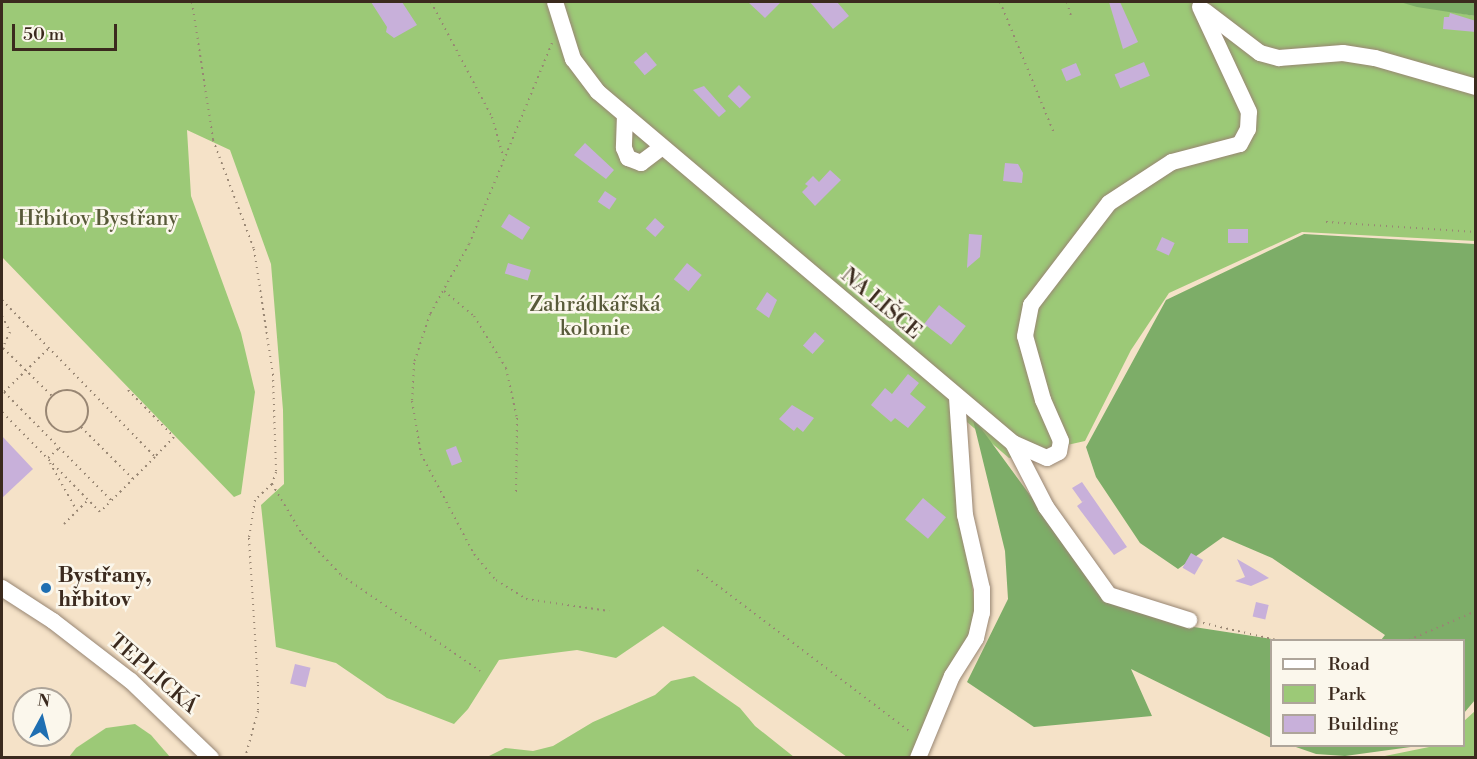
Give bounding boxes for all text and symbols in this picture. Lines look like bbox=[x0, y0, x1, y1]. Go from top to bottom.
scale bar bbox=[15, 12, 120, 50]
text: 50 m bbox=[23, 23, 64, 46]
park label: Hřbitov Bystřany bbox=[17, 206, 179, 232]
street label: NA LIŠCE bbox=[836, 263, 926, 345]
park label: Zahrádkářská kolonie bbox=[529, 292, 661, 342]
place label: Bystřany, hřbitov bbox=[58, 563, 152, 613]
marker: Bystřany, hřbitov bbox=[39, 581, 53, 595]
street label: TEPLICKÁ bbox=[104, 629, 202, 719]
legend bbox=[1270, 639, 1465, 747]
text: Road bbox=[1328, 653, 1370, 676]
text: Park bbox=[1328, 683, 1365, 706]
north arrow bbox=[12, 687, 72, 747]
text: N bbox=[36, 690, 51, 712]
text: Building bbox=[1328, 713, 1398, 736]

